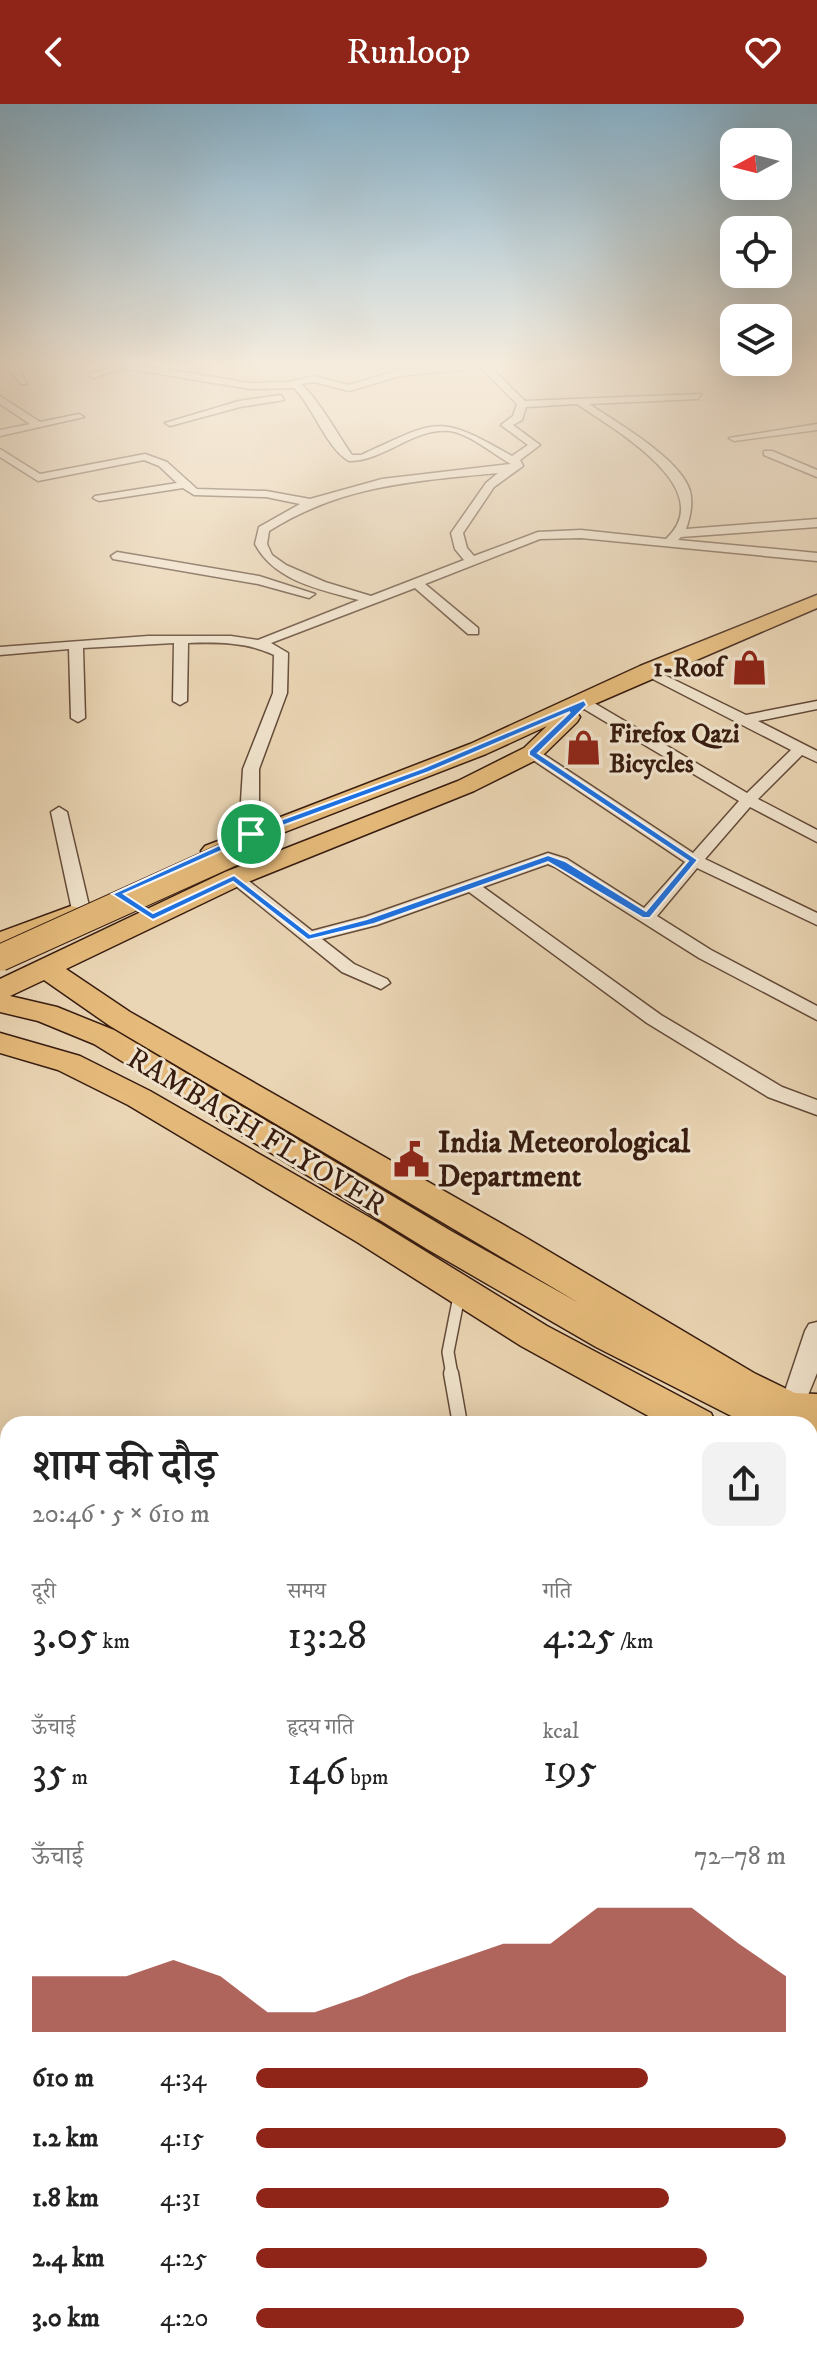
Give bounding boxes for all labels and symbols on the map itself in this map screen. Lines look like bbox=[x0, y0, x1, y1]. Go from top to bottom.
north arrow bbox=[720, 128, 792, 200]
shop icon: 1-Roof bbox=[731, 648, 769, 686]
place label: 1-Roof bbox=[653, 652, 729, 685]
place label: Firefox Qazi Bicycles bbox=[609, 718, 740, 781]
shop icon: Firefox Qazi Bicycles bbox=[564, 729, 602, 767]
pin bbox=[217, 800, 285, 868]
street label: RAMBAGH FLYOVER bbox=[120, 1040, 392, 1224]
place label: India Meteorological Department bbox=[438, 1125, 691, 1196]
public building icon: India Meteorological Department bbox=[393, 1140, 431, 1178]

